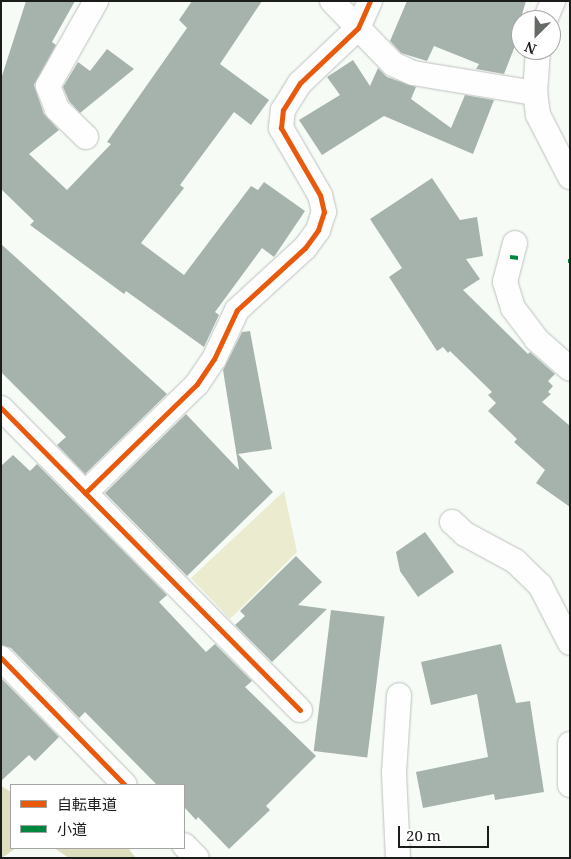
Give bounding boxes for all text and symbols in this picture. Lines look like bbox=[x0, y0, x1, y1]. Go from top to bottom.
north arrow bbox=[511, 10, 561, 60]
text: N bbox=[522, 37, 539, 59]
legend bbox=[10, 784, 185, 849]
text: 自転車道 bbox=[57, 794, 117, 814]
scale bar bbox=[401, 816, 492, 848]
text: 小道 bbox=[57, 819, 87, 839]
text: 20 m bbox=[406, 825, 441, 845]

